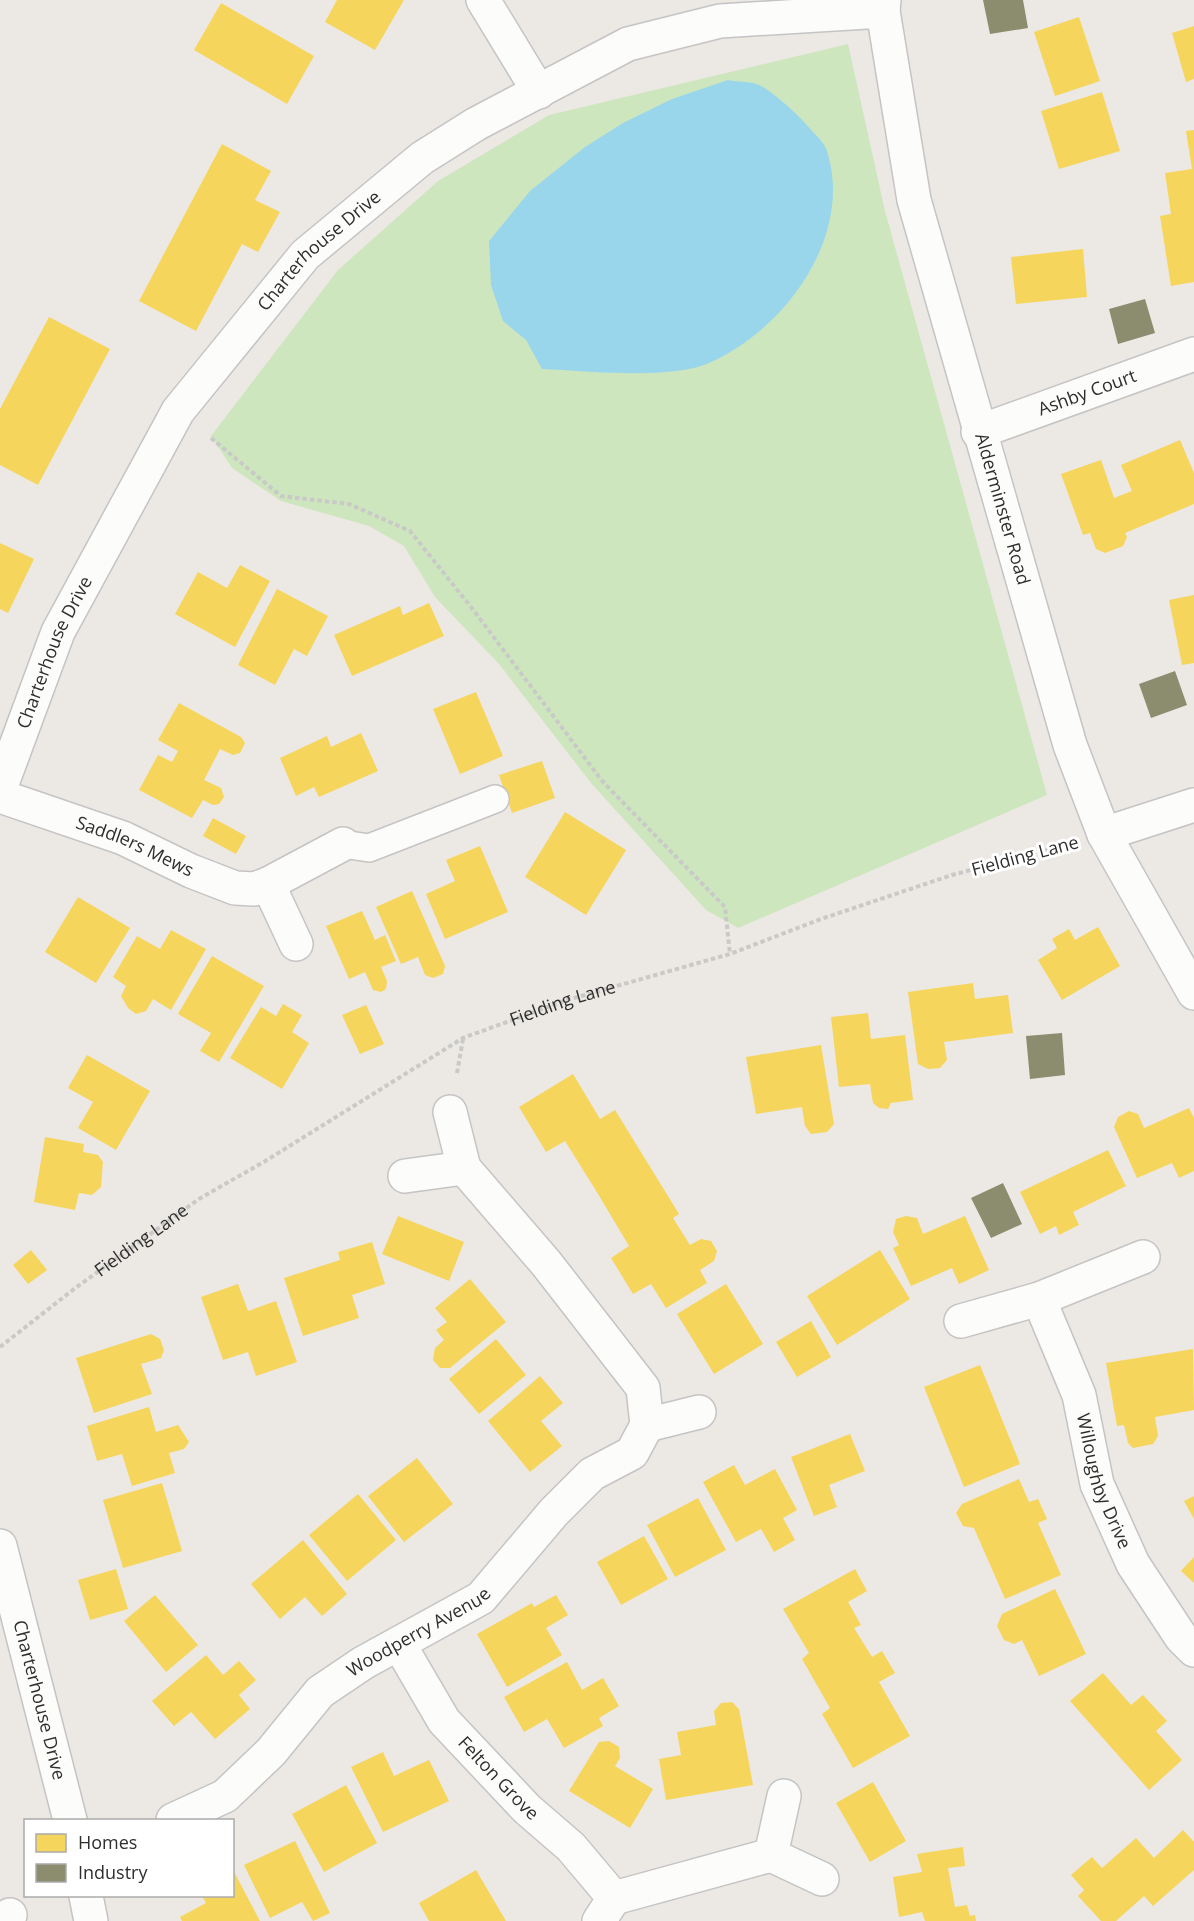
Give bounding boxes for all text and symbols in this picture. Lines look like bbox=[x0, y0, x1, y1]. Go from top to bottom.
street label: Charterhouse Drive bbox=[251, 184, 385, 315]
street label: Ashby Court bbox=[1034, 363, 1139, 420]
street label: Alderminster Road bbox=[970, 430, 1037, 587]
street label: Charterhouse Drive bbox=[10, 572, 97, 732]
street label: Saddlers Mews bbox=[73, 810, 198, 882]
street label: Fielding Lane bbox=[968, 829, 1081, 881]
street label: Fielding Lane bbox=[506, 974, 618, 1031]
street label: Fielding Lane bbox=[89, 1198, 192, 1282]
street label: Willoughby Drive bbox=[1072, 1411, 1138, 1552]
street label: Woodperry Avenue bbox=[342, 1582, 496, 1682]
street label: Charterhouse Drive bbox=[8, 1617, 72, 1782]
street label: Felton Grove bbox=[453, 1730, 544, 1825]
legend bbox=[24, 1819, 234, 1897]
text: Homes bbox=[78, 1830, 137, 1854]
text: Industry bbox=[78, 1860, 148, 1884]

